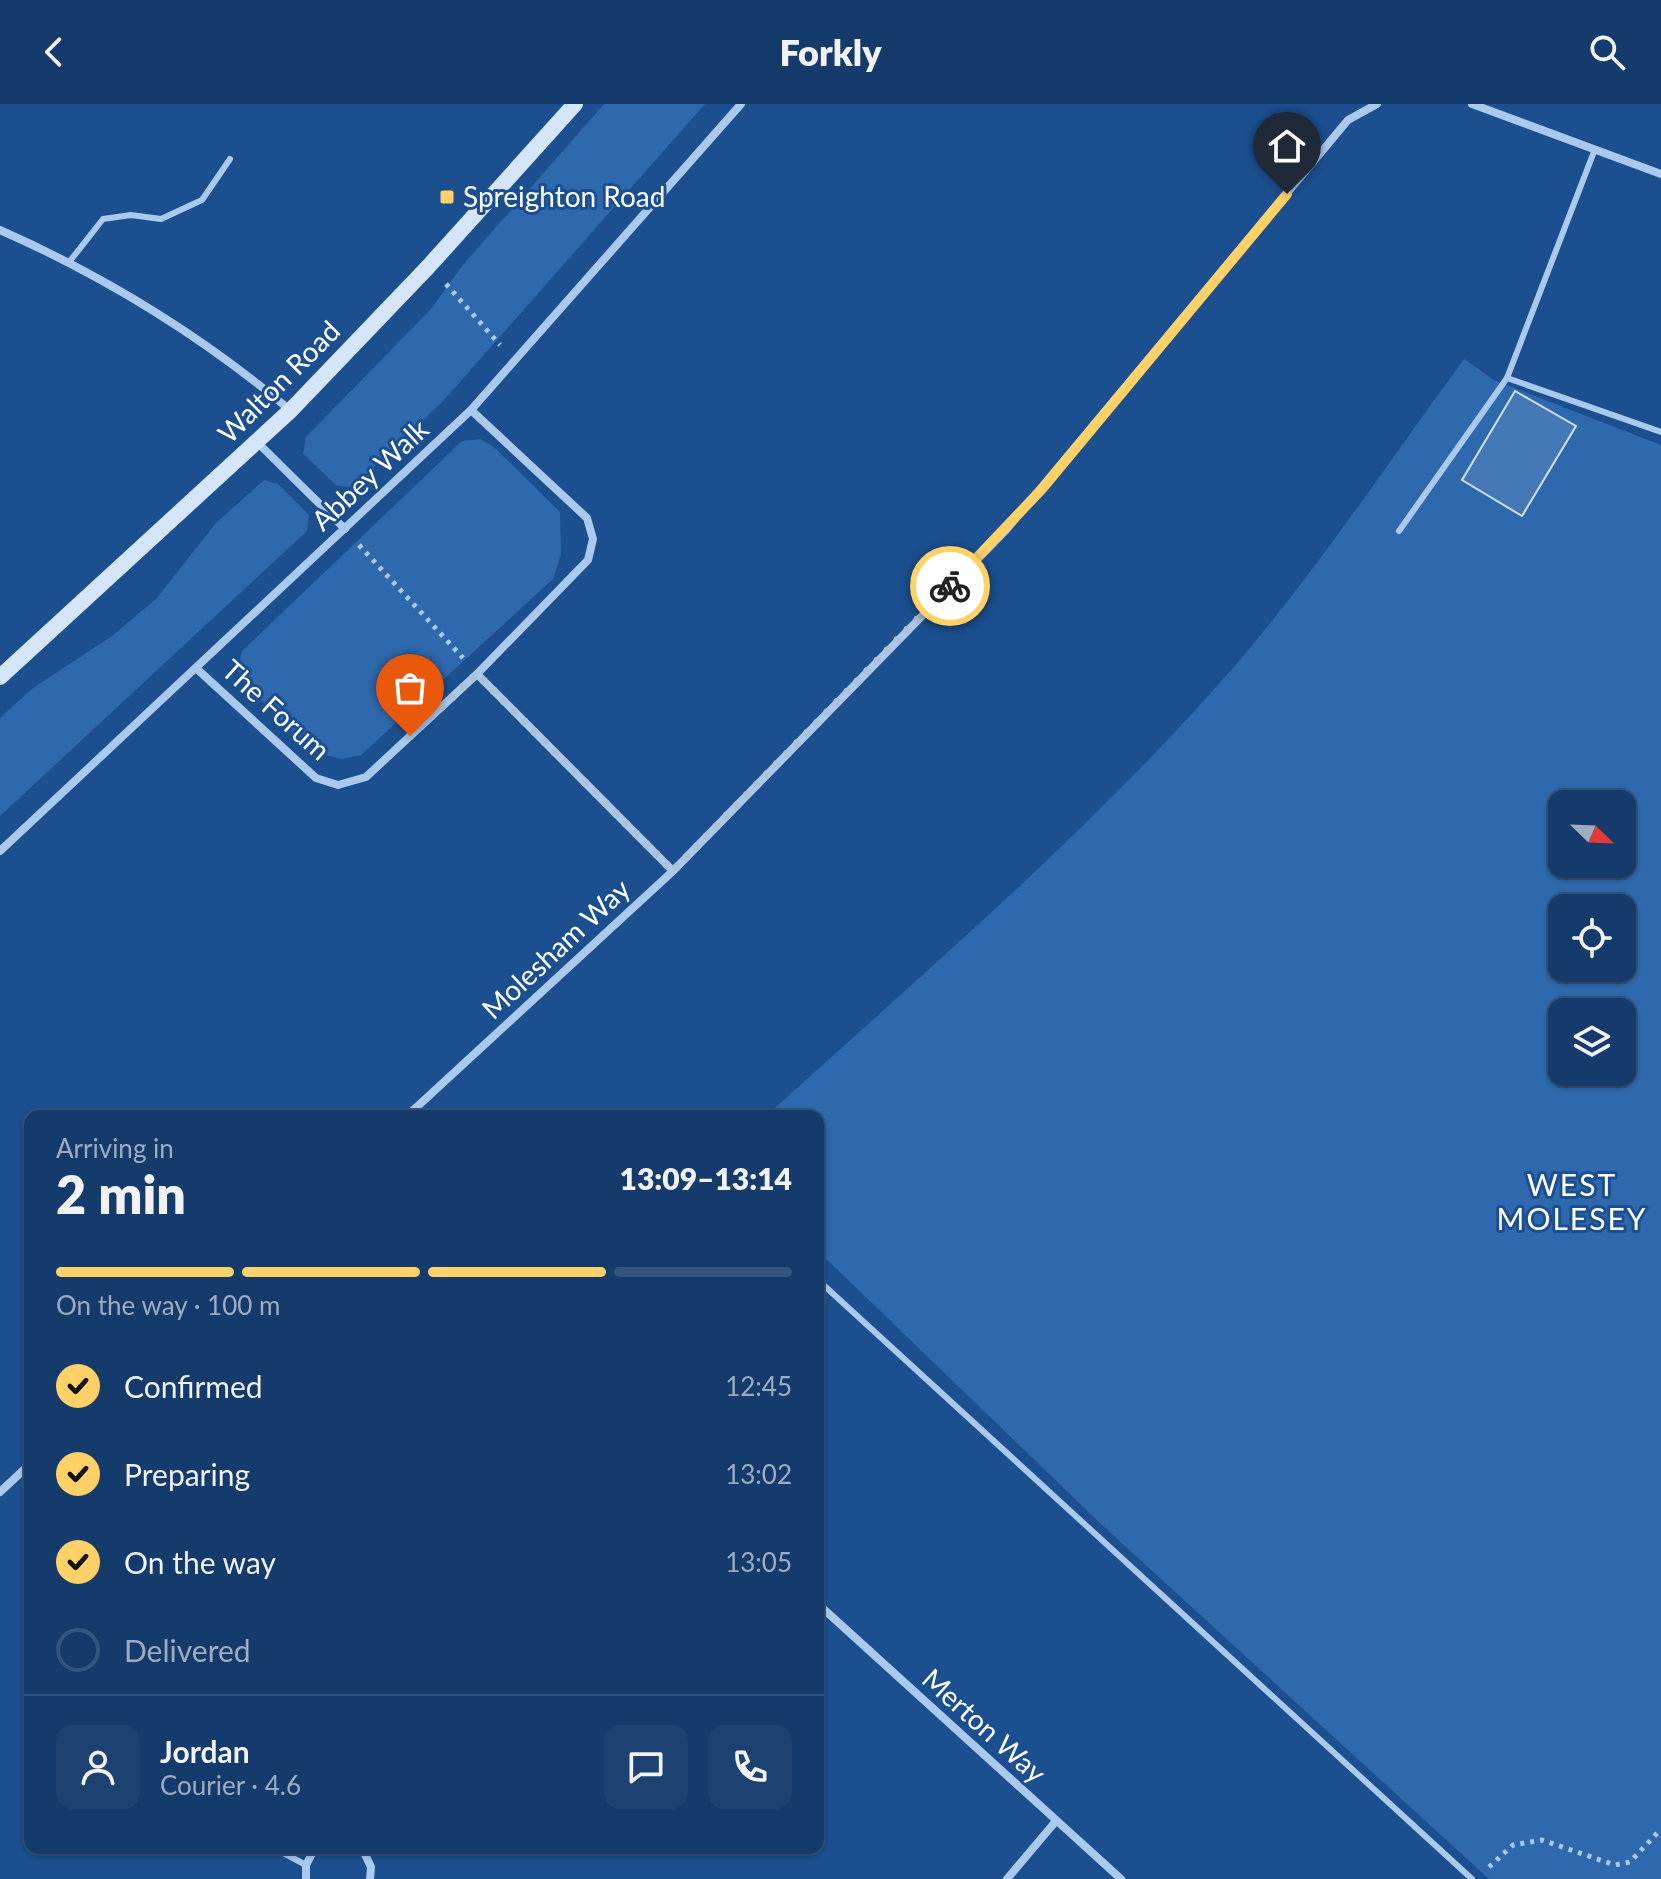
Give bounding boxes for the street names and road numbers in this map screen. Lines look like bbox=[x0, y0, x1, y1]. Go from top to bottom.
street label: Walton Road bbox=[210, 313, 346, 449]
street label: Abbey Walk bbox=[304, 411, 435, 537]
street label: The Forum bbox=[216, 652, 338, 766]
street label: Molesham Way bbox=[474, 871, 637, 1025]
street label: Merton Way bbox=[916, 1661, 1054, 1790]

